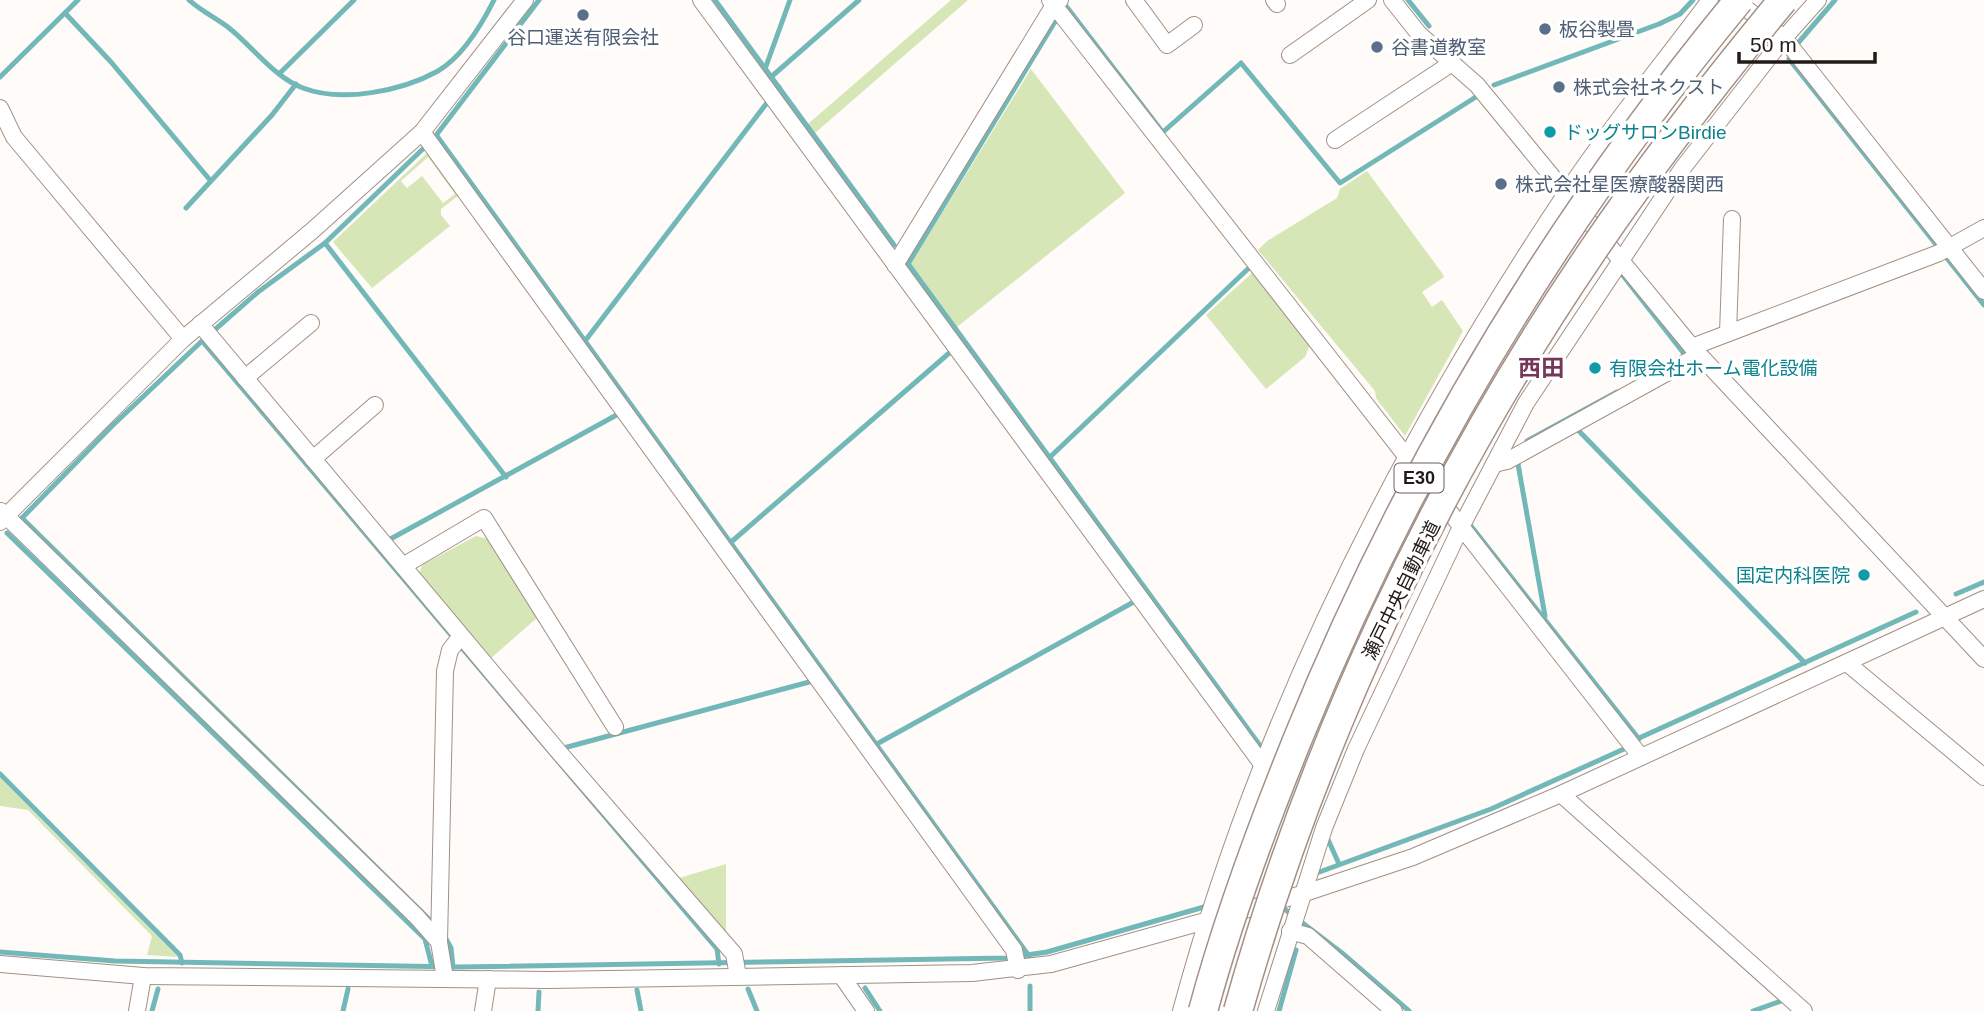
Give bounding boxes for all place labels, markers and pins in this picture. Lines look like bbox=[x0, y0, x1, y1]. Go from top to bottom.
marker: 谷口運送有限会社 bbox=[575, 7, 591, 23]
place label: 板谷製畳 bbox=[1559, 19, 1635, 40]
marker: 板谷製畳 bbox=[1537, 21, 1553, 37]
place label: 谷口運送有限会社 bbox=[507, 27, 659, 48]
place label: 谷書道教室 bbox=[1391, 37, 1486, 58]
marker: 谷書道教室 bbox=[1369, 39, 1385, 55]
place label: 株式会社ネクスト bbox=[1573, 77, 1724, 98]
marker: 株式会社ネクスト bbox=[1551, 79, 1567, 95]
place label: ドッグサロンBirdie bbox=[1564, 122, 1727, 143]
marker: ドッグサロンBirdie bbox=[1542, 124, 1558, 140]
place label: 株式会社星医療酸器関西 bbox=[1515, 174, 1724, 195]
marker: 株式会社星医療酸器関西 bbox=[1493, 176, 1509, 192]
place label: 有限会社ホーム電化設備 bbox=[1609, 358, 1817, 379]
marker: 有限会社ホーム電化設備 bbox=[1587, 360, 1603, 376]
place label: 国定内科医院 bbox=[1736, 565, 1850, 586]
marker: 国定内科医院 bbox=[1856, 567, 1872, 583]

